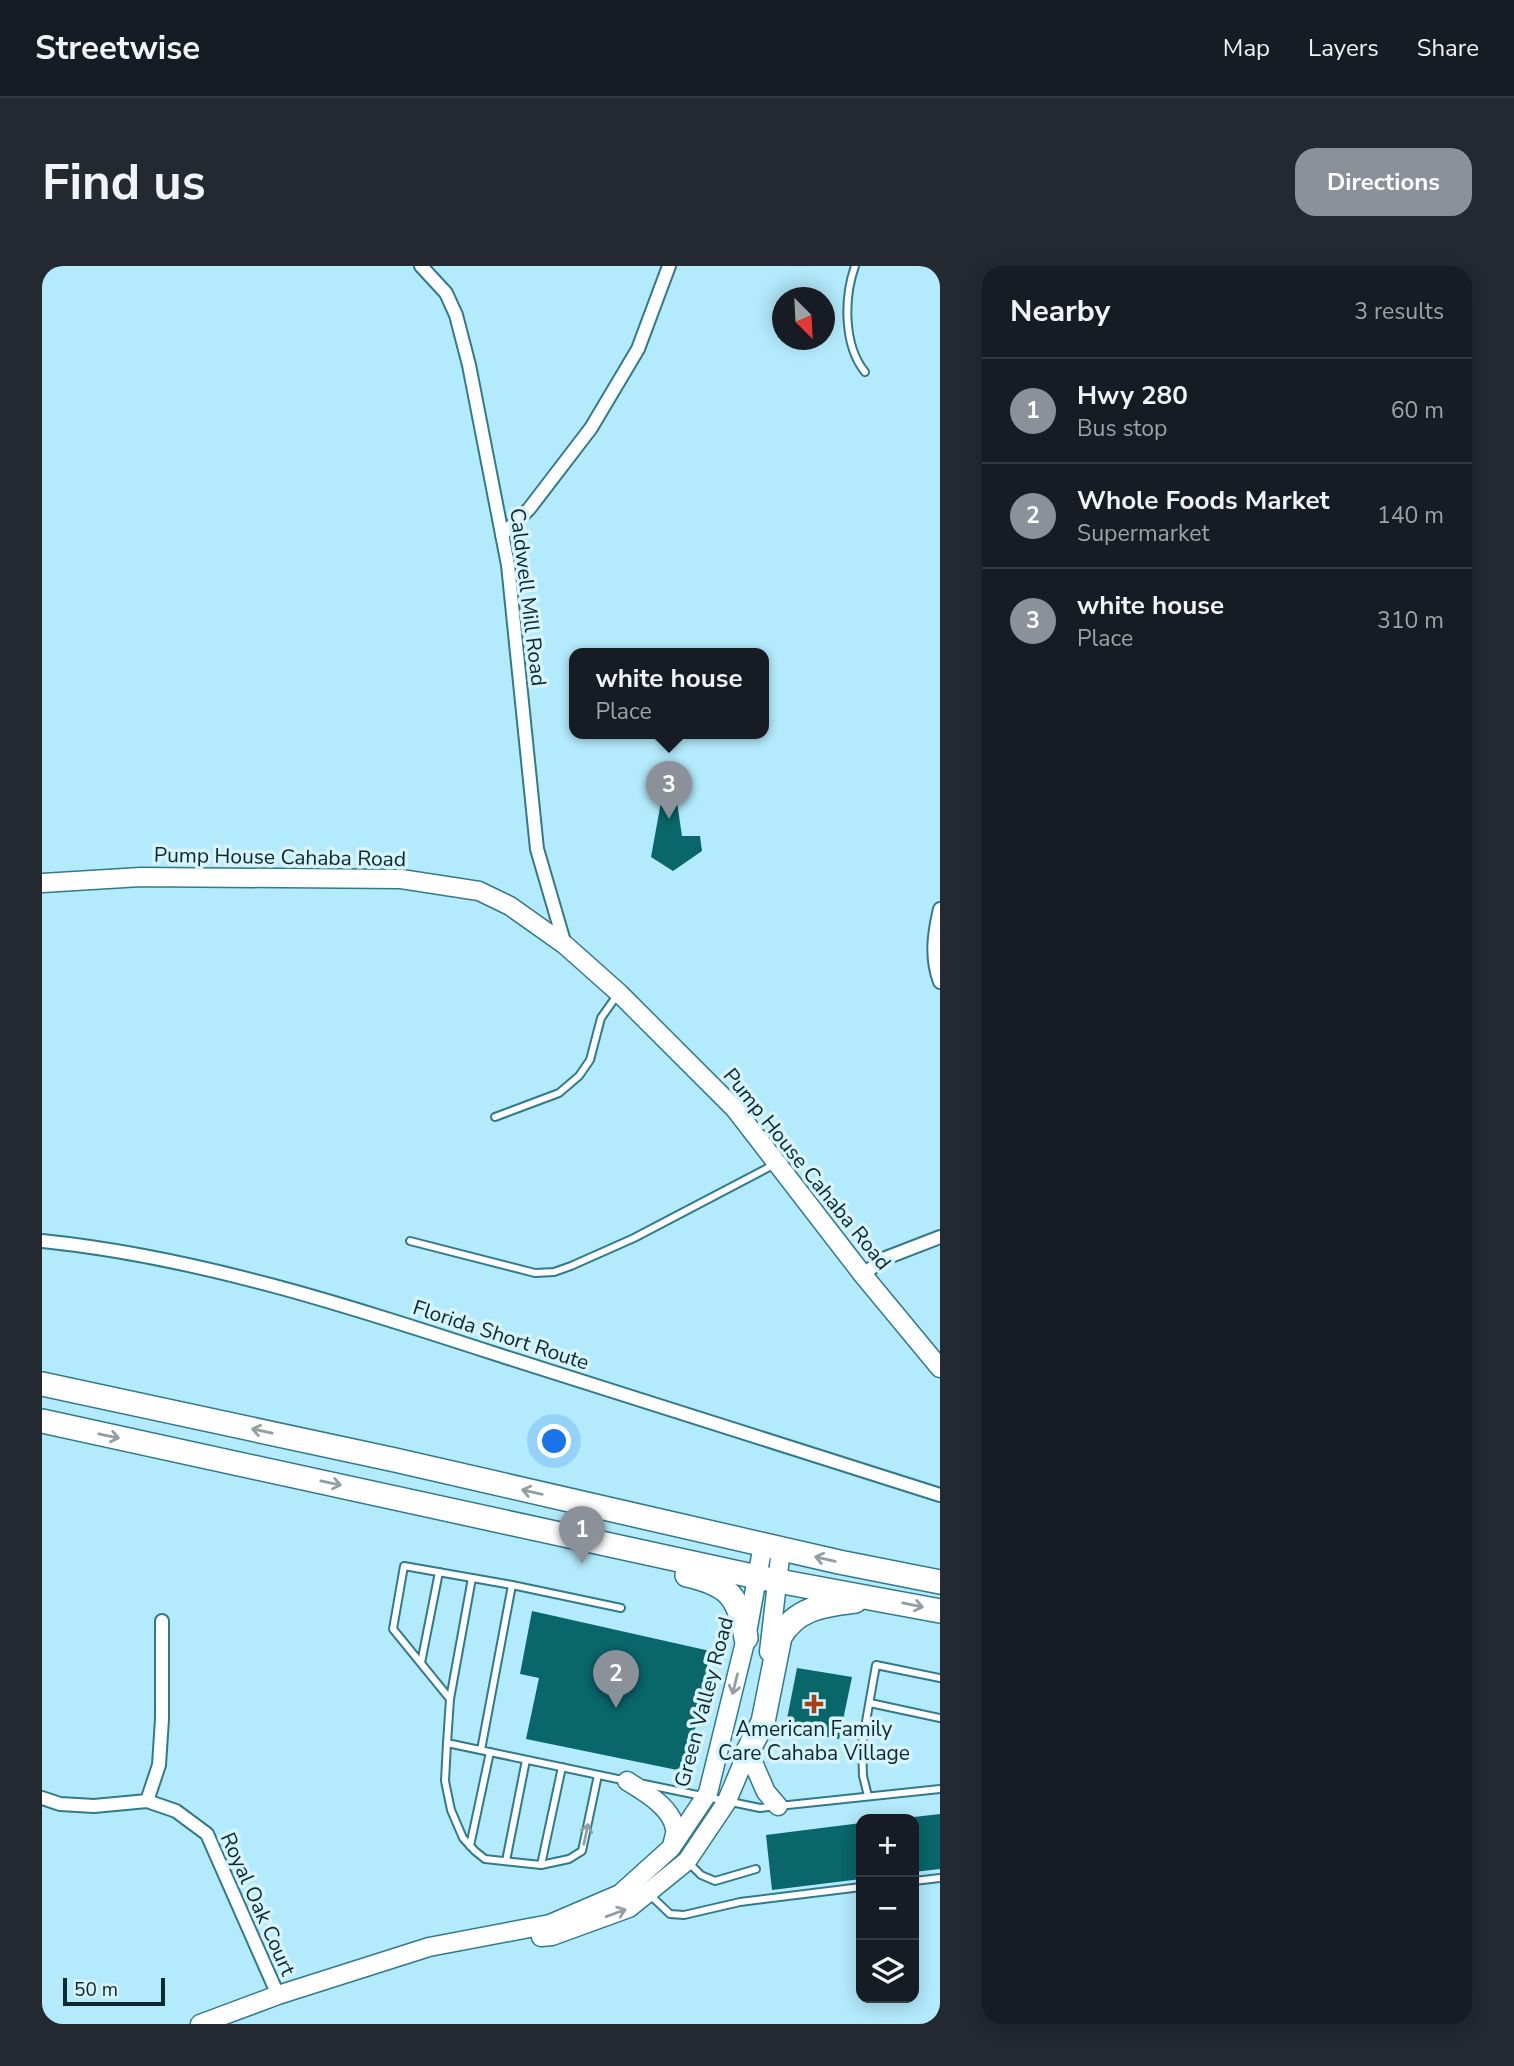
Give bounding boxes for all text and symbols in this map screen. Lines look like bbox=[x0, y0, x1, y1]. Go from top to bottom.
text: Streetwise bbox=[35, 26, 200, 71]
text: Map bbox=[1223, 32, 1270, 64]
text: Layers bbox=[1308, 32, 1379, 64]
text: Share bbox=[1417, 32, 1479, 64]
button: Directions bbox=[1295, 148, 1472, 216]
text: Find us bbox=[42, 149, 206, 216]
north arrow bbox=[772, 287, 835, 350]
text: Nearby bbox=[1010, 291, 1110, 332]
text: 3 results bbox=[1354, 296, 1444, 327]
text: Hwy 280 bbox=[1077, 378, 1188, 413]
text: 1 bbox=[1026, 395, 1040, 426]
text: 60 m bbox=[1391, 395, 1444, 426]
text: Bus stop bbox=[1077, 413, 1168, 444]
text: Whole Foods Market bbox=[1077, 483, 1330, 518]
text: 2 bbox=[1026, 500, 1040, 531]
text: 140 m bbox=[1377, 500, 1444, 531]
street label: Caldwell Mill Road bbox=[503, 506, 553, 688]
text: Supermarket bbox=[1077, 518, 1210, 549]
text: white house bbox=[1077, 588, 1224, 623]
text: 3 bbox=[1026, 605, 1040, 636]
text: 310 m bbox=[1377, 605, 1444, 636]
text: Place bbox=[1077, 623, 1133, 654]
popup bbox=[569, 648, 769, 739]
text: white house bbox=[595, 661, 743, 696]
text: Place bbox=[595, 696, 652, 727]
pin: 3 bbox=[646, 761, 692, 819]
street label: Pump House Cahaba Road bbox=[154, 841, 406, 873]
street label: Pump House Cahaba Road bbox=[717, 1062, 897, 1276]
street label: Florida Short Route bbox=[409, 1293, 593, 1377]
one-way arrow bbox=[251, 1424, 274, 1437]
your location bbox=[537, 1424, 571, 1458]
one-way arrow bbox=[97, 1429, 120, 1443]
one-way arrow bbox=[319, 1477, 342, 1490]
one-way arrow bbox=[521, 1484, 544, 1498]
pin: 1 bbox=[559, 1506, 605, 1564]
one-way arrow bbox=[814, 1552, 837, 1565]
one-way arrow bbox=[901, 1599, 924, 1613]
street label: Green Valley Road bbox=[668, 1614, 740, 1790]
pin: 2 bbox=[593, 1650, 639, 1708]
one-way arrow bbox=[728, 1672, 741, 1694]
marker: American Family Care Cahaba Village bbox=[804, 1694, 824, 1714]
place label: American Family Care Cahaba Village bbox=[718, 1715, 910, 1767]
map controls bbox=[856, 1814, 919, 2003]
button: + bbox=[856, 1814, 919, 1877]
one-way arrow bbox=[579, 1823, 593, 1846]
street label: Royal Oak Court bbox=[214, 1828, 302, 1981]
button: − bbox=[856, 1877, 919, 1940]
one-way arrow bbox=[604, 1906, 626, 1918]
button: layers bbox=[856, 1940, 919, 2003]
scale bar bbox=[63, 1975, 164, 2007]
text: 50 m bbox=[74, 1977, 118, 2003]

